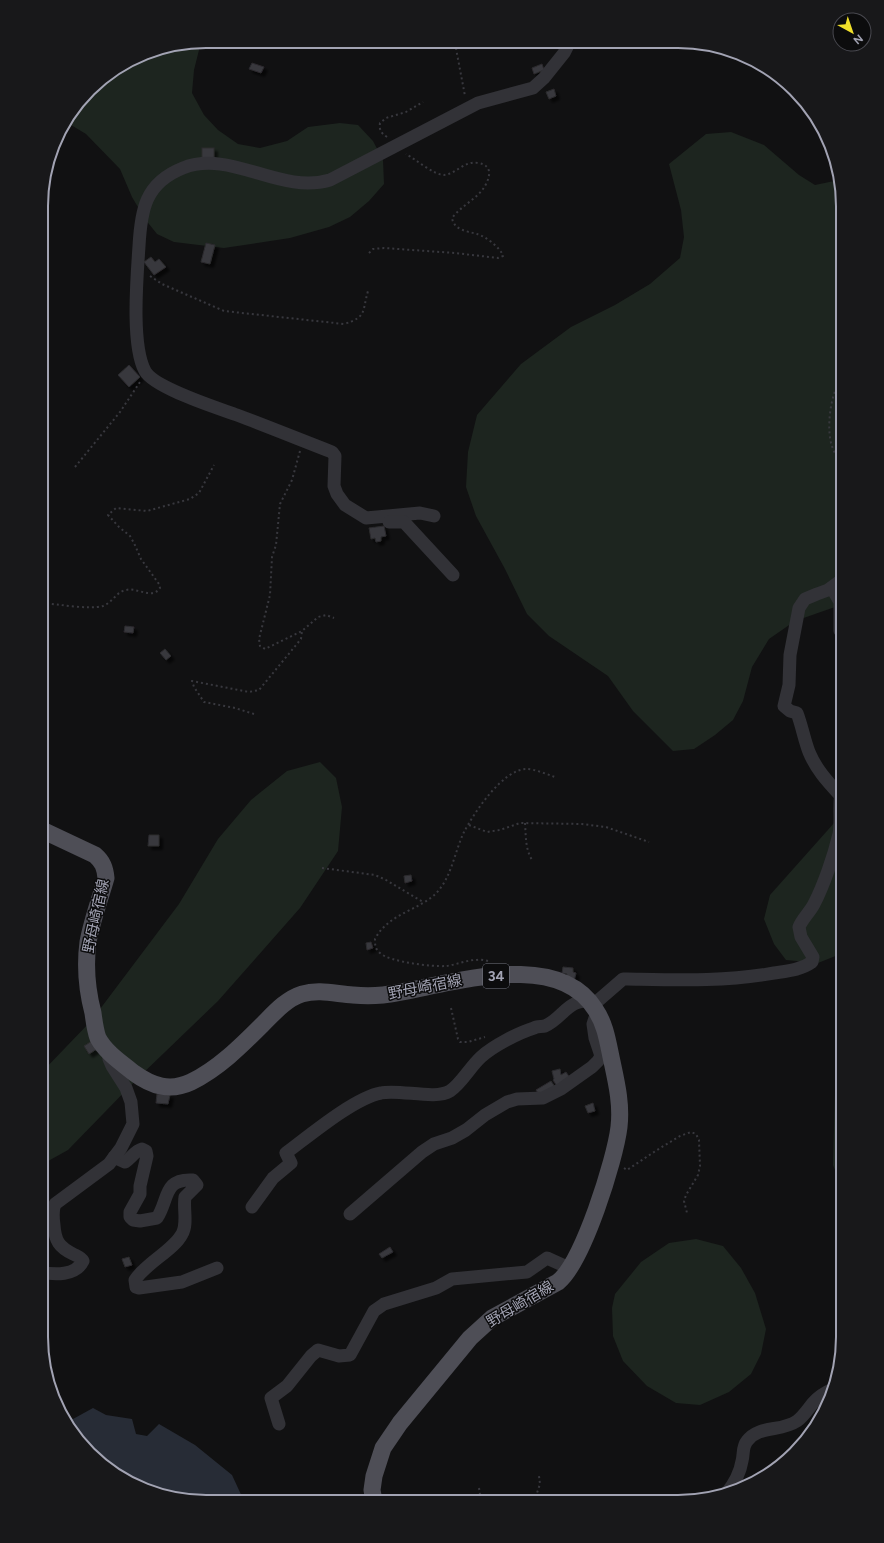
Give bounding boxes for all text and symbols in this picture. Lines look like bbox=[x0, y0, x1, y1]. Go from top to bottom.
north arrow bbox=[832, 12, 872, 52]
text: N bbox=[851, 32, 866, 47]
street label: 野母崎宿線 bbox=[79, 877, 113, 955]
road number: 34 bbox=[483, 964, 509, 988]
street label: 野母崎宿線 bbox=[386, 971, 464, 1003]
street label: 野母崎宿線 bbox=[483, 1277, 557, 1331]

